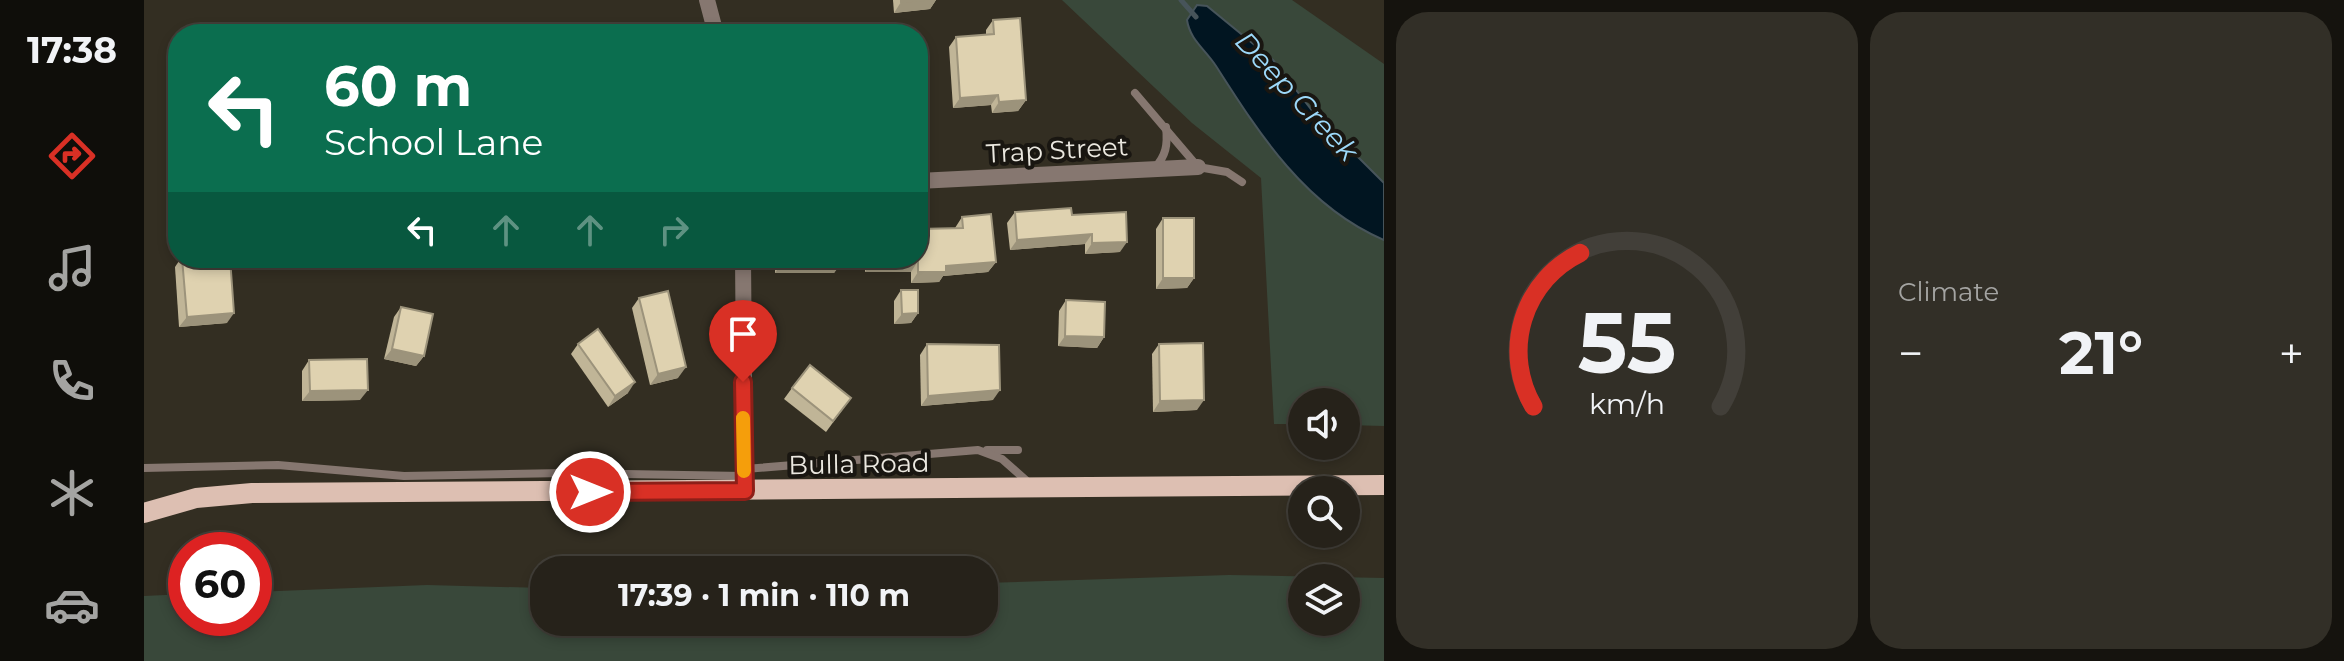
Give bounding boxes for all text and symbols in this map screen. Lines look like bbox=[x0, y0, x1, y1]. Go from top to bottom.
water label: Deep Creek bbox=[1228, 24, 1367, 169]
text: 17:38 bbox=[27, 28, 117, 72]
text: 60 m bbox=[324, 52, 472, 120]
icon: left bbox=[192, 56, 296, 160]
text: School Lane bbox=[324, 120, 543, 164]
icon: directions bbox=[44, 128, 100, 184]
street label: Trap Street bbox=[985, 130, 1129, 170]
icon: left bbox=[400, 208, 444, 252]
icon: ahead bbox=[484, 208, 528, 252]
icon: ahead bbox=[568, 208, 612, 252]
icon: right bbox=[652, 208, 696, 252]
icon: music bbox=[44, 240, 100, 296]
text: Climate bbox=[1898, 276, 1999, 308]
text: 55 bbox=[1578, 291, 1676, 393]
pin bbox=[709, 300, 777, 382]
icon: arrive bbox=[721, 312, 765, 356]
text: 21° bbox=[2059, 316, 2143, 389]
text: − bbox=[1898, 326, 1923, 380]
text: + bbox=[2279, 326, 2304, 380]
icon: phone bbox=[44, 353, 100, 409]
text: km/h bbox=[1589, 386, 1665, 421]
map controls bbox=[1288, 388, 1360, 636]
button: sound bbox=[1288, 388, 1360, 460]
street label: Bulla Road bbox=[788, 447, 930, 481]
position arrow bbox=[548, 450, 632, 534]
icon: climate bbox=[44, 465, 100, 521]
button: search bbox=[1288, 476, 1360, 548]
speed limit sign: 60 bbox=[168, 532, 272, 636]
button: layers bbox=[1288, 564, 1360, 636]
icon: car bbox=[44, 577, 100, 633]
text: 17:39 · 1 min · 110 m bbox=[618, 577, 910, 614]

